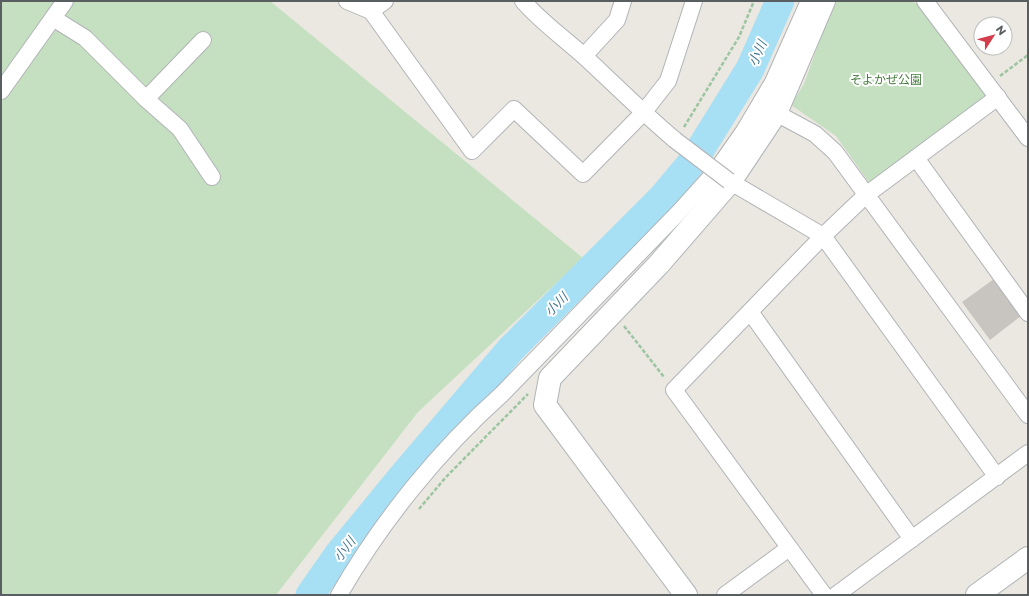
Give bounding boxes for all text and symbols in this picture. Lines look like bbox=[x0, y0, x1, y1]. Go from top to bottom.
north arrow bbox=[973, 16, 1013, 56]
text: N bbox=[993, 22, 1009, 38]
water label: 小川 bbox=[744, 36, 770, 68]
park label: そよかぜ公園 bbox=[850, 72, 922, 87]
water label: 小川 bbox=[541, 288, 572, 319]
water label: 小川 bbox=[330, 532, 360, 564]

